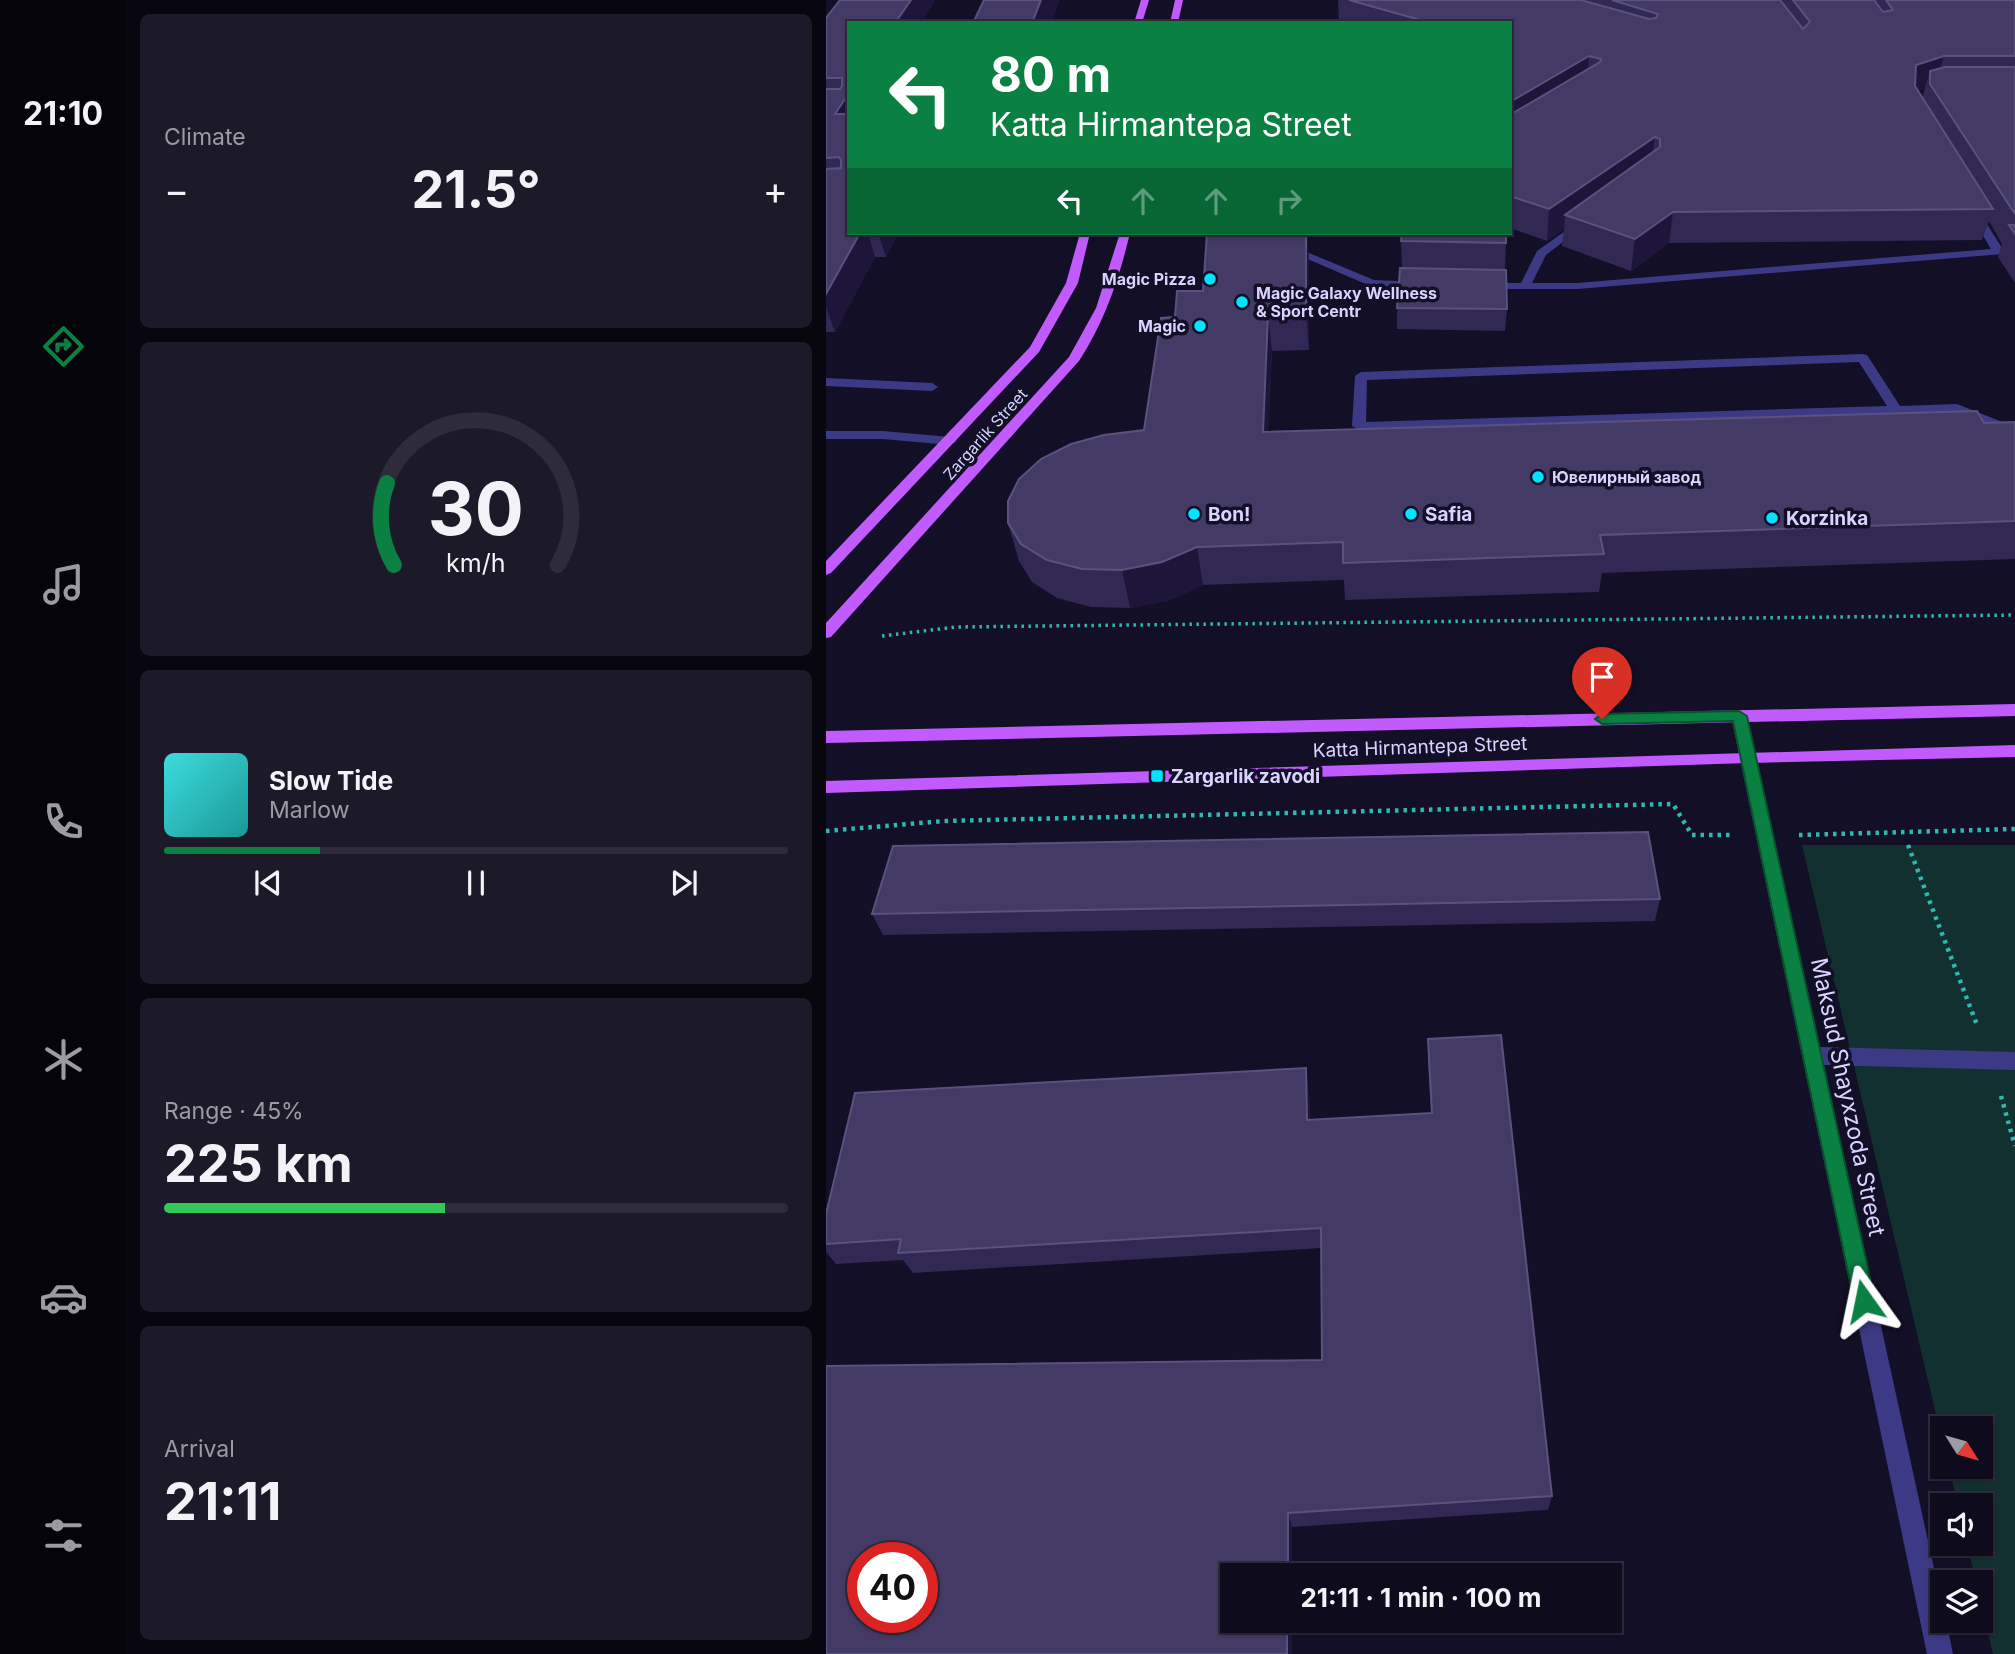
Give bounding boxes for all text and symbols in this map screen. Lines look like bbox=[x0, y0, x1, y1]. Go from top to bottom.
text: 80 m bbox=[990, 45, 1111, 104]
icon: left bbox=[875, 49, 966, 140]
text: 21:10 bbox=[23, 94, 103, 133]
text: Katta Hirmаntepa Street bbox=[990, 105, 1352, 144]
text: Climate bbox=[164, 123, 246, 151]
text: 21.5° bbox=[411, 158, 541, 221]
text: − bbox=[164, 167, 189, 213]
text: + bbox=[763, 167, 788, 213]
icon: left bbox=[1051, 182, 1089, 220]
icon: ahead bbox=[1124, 182, 1162, 220]
icon: ahead bbox=[1197, 182, 1235, 220]
icon: right bbox=[1270, 182, 1308, 220]
place label: Magic Pizza bbox=[1102, 269, 1196, 289]
marker: Magic Pizza bbox=[1202, 271, 1218, 287]
place label: Magic Galaxy Wellness & Sport Centr bbox=[1256, 283, 1437, 321]
marker: Magic Galaxy Wellness & Sport Centr bbox=[1234, 294, 1250, 310]
place label: Magic bbox=[1138, 316, 1186, 336]
marker: Magic bbox=[1192, 318, 1208, 334]
icon: directions bbox=[39, 322, 88, 371]
street label: Zargarlik Street bbox=[939, 384, 1031, 484]
text: 30 bbox=[428, 464, 524, 553]
place label: Ювелирный завод bbox=[1552, 467, 1701, 487]
marker: Ювелирный завод bbox=[1530, 469, 1546, 485]
place label: Bon! bbox=[1208, 503, 1250, 526]
place label: Safia bbox=[1425, 503, 1472, 526]
marker: Bon! bbox=[1186, 506, 1202, 522]
marker: Safia bbox=[1403, 506, 1419, 522]
place label: Korzinka bbox=[1786, 507, 1868, 530]
marker: Korzinka bbox=[1764, 510, 1780, 526]
text: km/h bbox=[446, 548, 506, 578]
icon: music bbox=[39, 560, 88, 609]
pin bbox=[1572, 647, 1632, 719]
icon: arrive bbox=[1583, 658, 1621, 696]
street label: Katta Hirmаntepa Street bbox=[1312, 732, 1528, 762]
text: Slow Tide bbox=[269, 765, 393, 796]
place label: Zargarlik zavodi bbox=[1171, 765, 1320, 788]
marker: Zargarlik zavodi bbox=[1149, 768, 1165, 784]
text: Marlow bbox=[269, 796, 349, 824]
icon: phone bbox=[39, 797, 88, 846]
icon: previous bbox=[249, 864, 287, 902]
icon: pause bbox=[457, 864, 495, 902]
icon: next bbox=[665, 864, 703, 902]
street label: Maksud Shayxzoda Street bbox=[1805, 955, 1891, 1239]
icon: climate bbox=[39, 1035, 88, 1084]
text: Range · 45% bbox=[164, 1097, 304, 1125]
text: 225 km bbox=[164, 1132, 353, 1195]
position arrow bbox=[1827, 1264, 1901, 1338]
icon: car bbox=[39, 1273, 88, 1322]
north arrow bbox=[1930, 1416, 1993, 1479]
map controls bbox=[1930, 1416, 1993, 1633]
text: Arrival bbox=[164, 1435, 235, 1463]
text: 21:11 bbox=[164, 1470, 281, 1533]
button: sound bbox=[1930, 1493, 1993, 1556]
icon: filters bbox=[39, 1511, 88, 1560]
speed limit sign: 40 bbox=[847, 1542, 938, 1633]
button: layers bbox=[1930, 1570, 1993, 1633]
text: 21:11 · 1 min · 100 m bbox=[1300, 1582, 1542, 1613]

